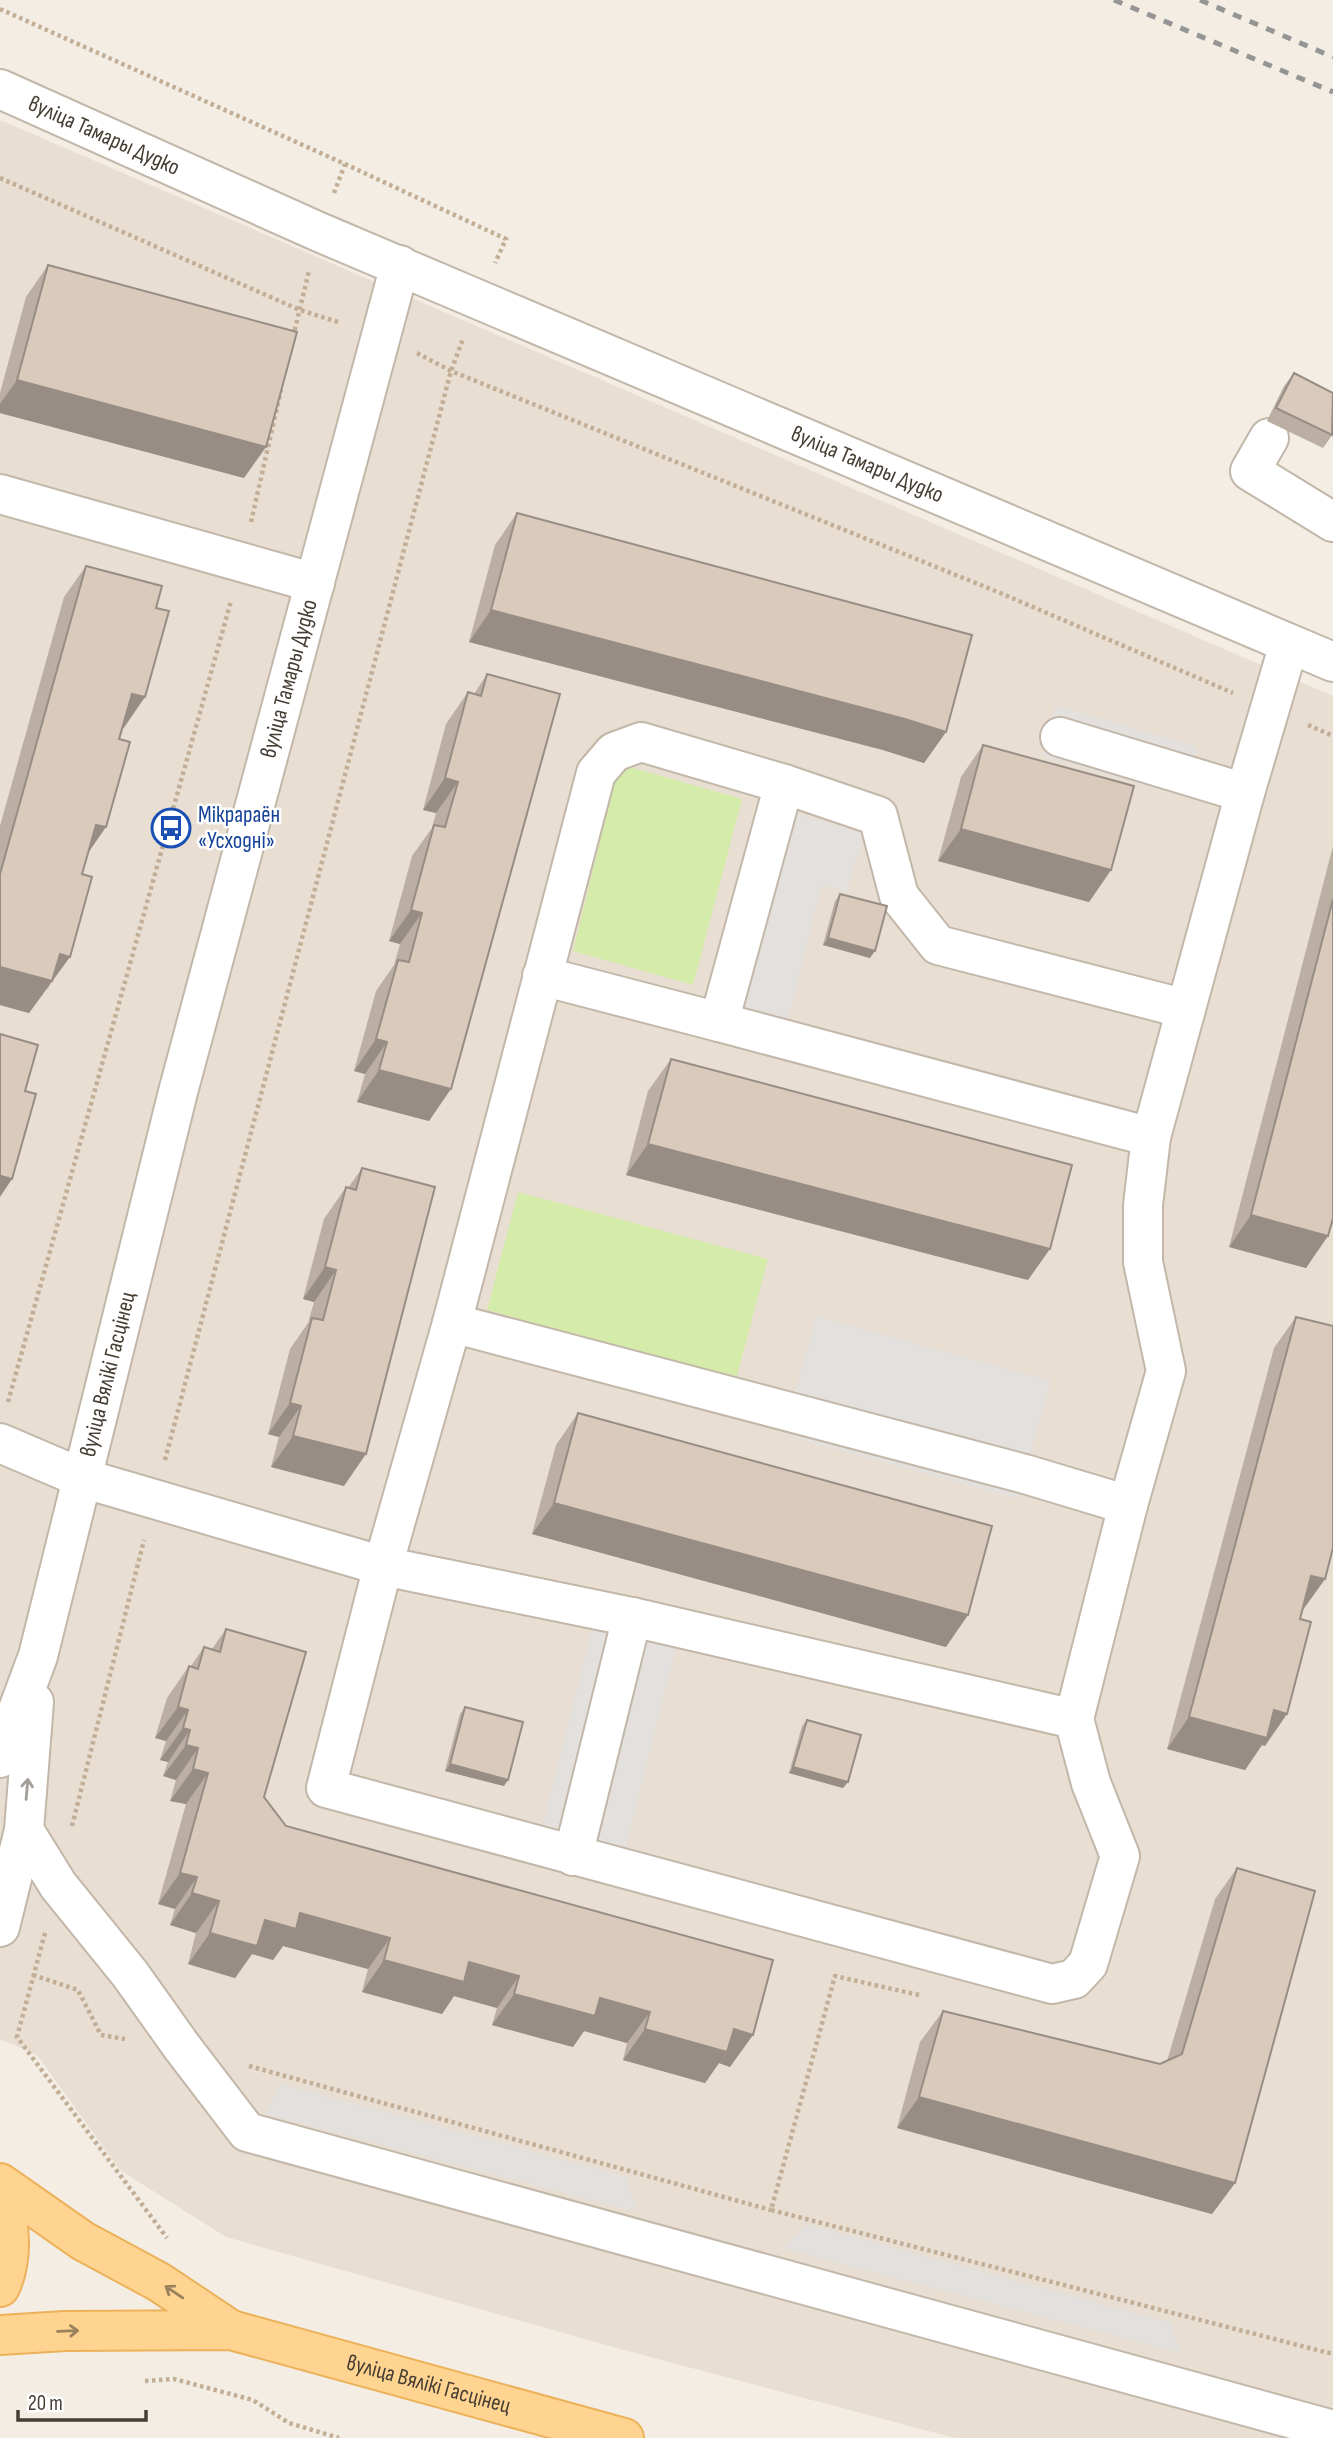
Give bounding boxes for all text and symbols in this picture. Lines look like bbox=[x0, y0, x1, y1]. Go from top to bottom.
street label: вуліца Тамары Дудко bbox=[24, 90, 184, 182]
street label: вуліца Тамары Дудко bbox=[787, 420, 948, 509]
street label: вуліца Тамары Дудко bbox=[254, 596, 324, 761]
place label: Мікрараён «Усходні» bbox=[198, 801, 280, 855]
bus stop icon: Мікрараён «Усходні» bbox=[150, 807, 192, 849]
street label: вуліца Вялікі Гасцінец bbox=[74, 1289, 142, 1460]
one-way arrow bbox=[21, 1778, 34, 1800]
one-way arrow bbox=[165, 2285, 184, 2299]
one-way arrow bbox=[56, 2324, 79, 2338]
street label: вуліца Вялікі Гасцінец bbox=[343, 2348, 514, 2420]
scale bar bbox=[18, 2378, 145, 2422]
text: 20 m bbox=[28, 2391, 63, 2416]

